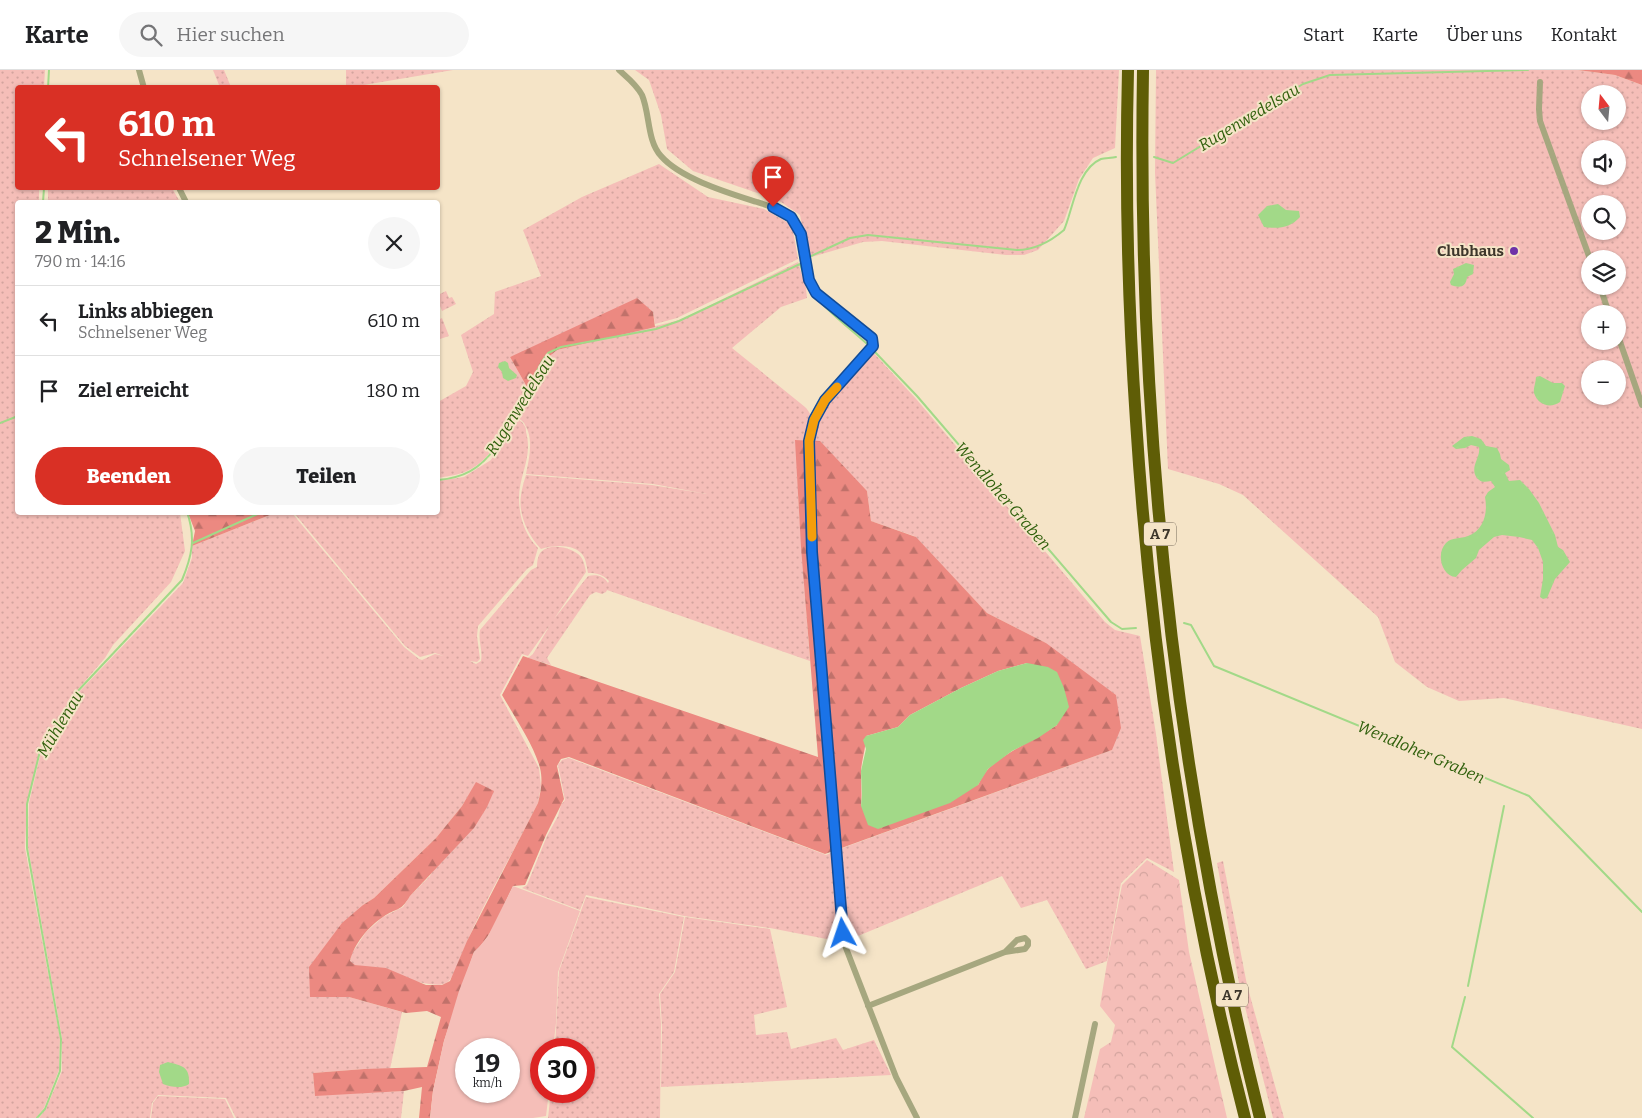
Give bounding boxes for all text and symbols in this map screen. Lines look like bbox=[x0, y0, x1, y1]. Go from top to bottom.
search box bbox=[119, 12, 469, 57]
text: Karte bbox=[25, 21, 89, 49]
icon: search bbox=[137, 21, 165, 49]
text: Hier suchen bbox=[177, 23, 284, 46]
text: Start bbox=[1303, 24, 1344, 46]
text: Karte bbox=[1372, 24, 1418, 46]
text: Über uns bbox=[1446, 24, 1523, 46]
text: Kontakt bbox=[1551, 24, 1617, 46]
water label: Rugenwedelsau bbox=[1195, 79, 1303, 155]
north arrow bbox=[1581, 85, 1626, 130]
map controls bbox=[1581, 85, 1626, 405]
text: 610 m bbox=[118, 103, 215, 145]
icon: left bbox=[35, 105, 100, 170]
button: sound bbox=[1581, 140, 1626, 185]
text: Schnelsener Weg bbox=[118, 145, 296, 172]
pin bbox=[752, 156, 794, 207]
icon: arrive bbox=[759, 163, 787, 191]
button: search bbox=[1581, 195, 1626, 240]
text: 2 Min. bbox=[35, 215, 120, 251]
button: close bbox=[368, 217, 420, 269]
place label: Clubhaus bbox=[1437, 242, 1504, 260]
marker: Clubhaus bbox=[1508, 245, 1520, 257]
button: layers bbox=[1581, 250, 1626, 295]
text: 790 m · 14:16 bbox=[35, 252, 126, 271]
text: Links abbiegen bbox=[78, 300, 213, 323]
button: + bbox=[1581, 305, 1626, 350]
icon: left bbox=[35, 307, 63, 335]
text: 610 m bbox=[367, 309, 420, 332]
text: Schnelsener Weg bbox=[78, 323, 207, 342]
water label: Rugenwedelsau bbox=[482, 351, 558, 459]
button: − bbox=[1581, 360, 1626, 405]
icon: arrive bbox=[35, 377, 63, 405]
text: Ziel erreicht bbox=[78, 379, 189, 402]
text: 180 m bbox=[367, 379, 420, 402]
water label: Wendloher Graben bbox=[951, 438, 1055, 554]
button: Beenden bbox=[35, 447, 223, 505]
button: Teilen bbox=[233, 447, 420, 505]
road number: A 7 bbox=[1144, 522, 1176, 546]
water label: Mühlenau bbox=[33, 687, 87, 761]
water label: Wendloher Graben bbox=[1354, 717, 1488, 787]
position arrow bbox=[816, 906, 868, 958]
road number: A 7 bbox=[1216, 984, 1248, 1006]
speed limit sign: 30 bbox=[530, 1038, 595, 1103]
text: 19 bbox=[475, 1049, 500, 1079]
text: km/h bbox=[473, 1076, 502, 1090]

